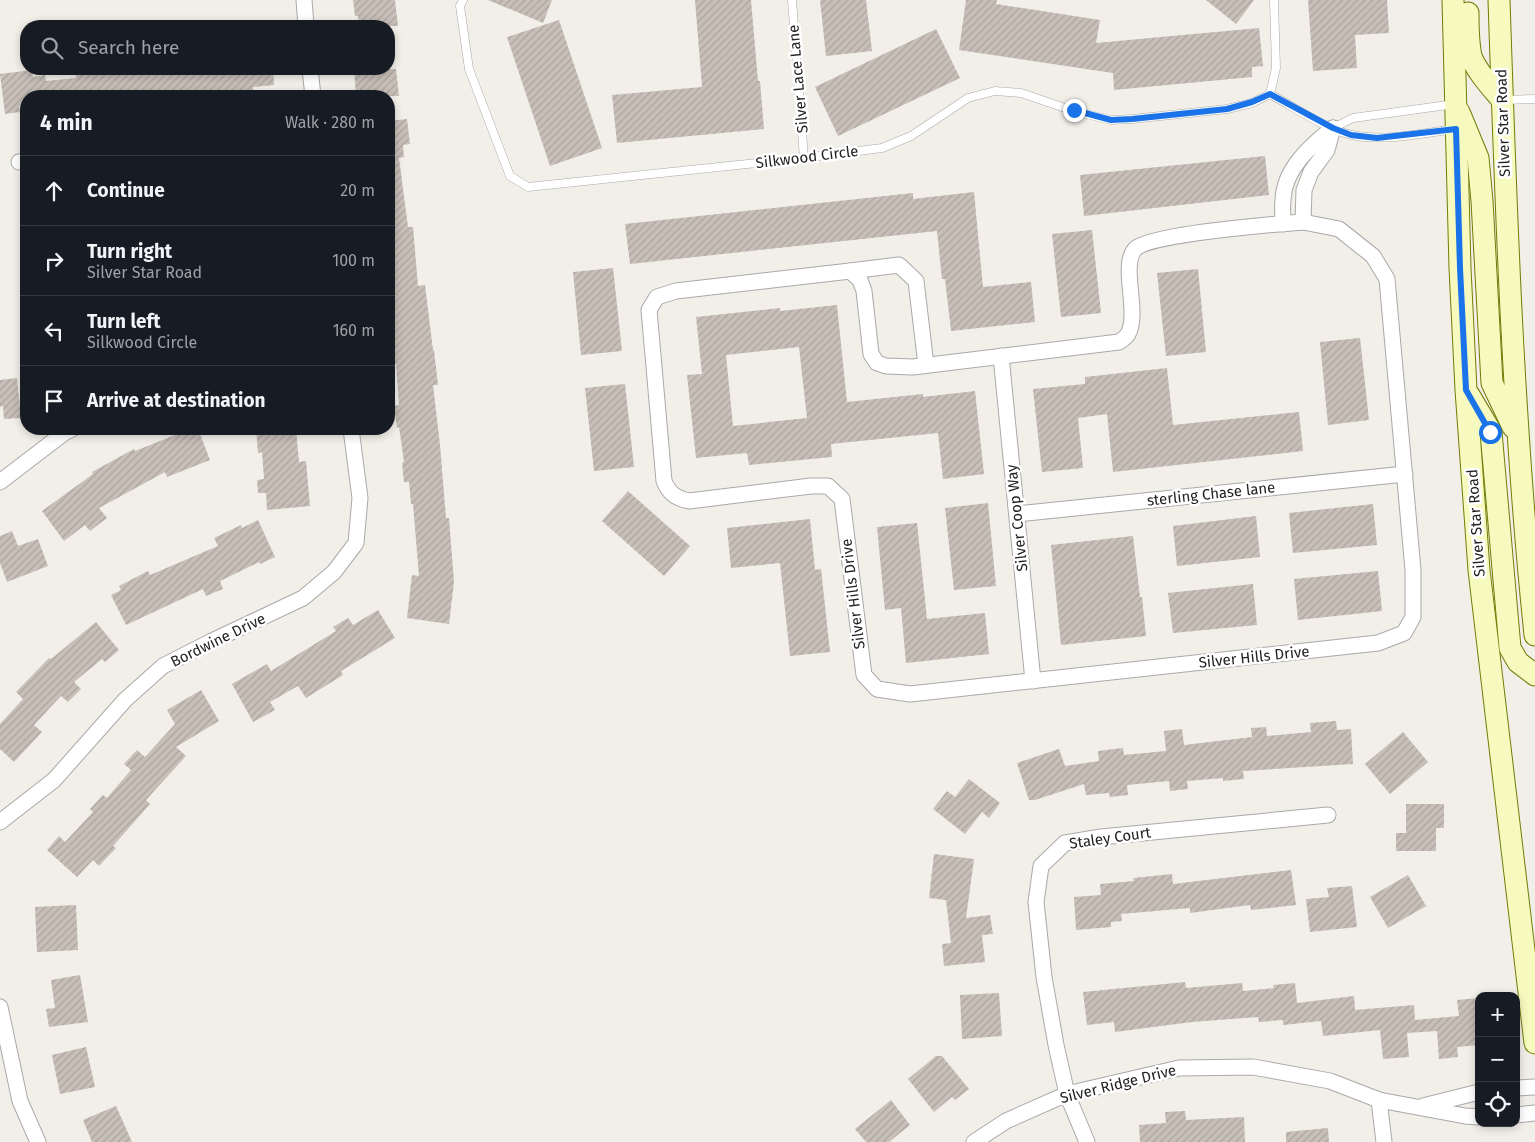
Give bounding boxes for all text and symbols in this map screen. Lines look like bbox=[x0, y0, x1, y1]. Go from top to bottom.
search box bbox=[20, 20, 395, 75]
street label: Silver Lace Lane bbox=[784, 24, 812, 134]
icon: search bbox=[38, 34, 66, 62]
text: Search here bbox=[78, 36, 179, 59]
street label: Silver Star Road bbox=[1492, 69, 1514, 177]
route end bbox=[1063, 99, 1086, 122]
text: 4 min bbox=[40, 110, 93, 136]
text: Walk · 280 m bbox=[285, 113, 375, 132]
street label: Silkwood Circle bbox=[755, 142, 859, 172]
icon: ahead bbox=[40, 177, 68, 205]
text: Continue bbox=[87, 179, 165, 202]
text: 20 m bbox=[340, 181, 375, 200]
text: Turn right bbox=[87, 240, 172, 263]
icon: right bbox=[40, 247, 68, 275]
text: 100 m bbox=[332, 251, 375, 270]
text: Silver Star Road bbox=[87, 263, 202, 282]
text: Turn left bbox=[87, 310, 161, 333]
icon: left bbox=[40, 317, 68, 345]
text: 160 m bbox=[333, 321, 375, 340]
text: Silkwood Circle bbox=[87, 333, 197, 352]
icon: arrive bbox=[40, 387, 68, 415]
text: Arrive at destination bbox=[87, 389, 266, 412]
route start bbox=[1479, 421, 1502, 444]
street label: Silver Coop Way bbox=[1002, 463, 1032, 572]
street label: Silver Star Road bbox=[1463, 469, 1489, 577]
street label: sterling Chase lane bbox=[1146, 478, 1276, 510]
street label: Silver Hills Drive bbox=[837, 538, 869, 650]
street label: Bordwine Drive bbox=[168, 609, 268, 671]
street label: Silver Hills Drive bbox=[1198, 642, 1310, 672]
street label: Staley Court bbox=[1068, 823, 1152, 853]
map controls bbox=[1475, 992, 1520, 1127]
button: + bbox=[1475, 992, 1520, 1037]
button: − bbox=[1475, 1037, 1520, 1082]
street label: Silver Ridge Drive bbox=[1058, 1061, 1178, 1107]
button: locate bbox=[1475, 1082, 1520, 1127]

